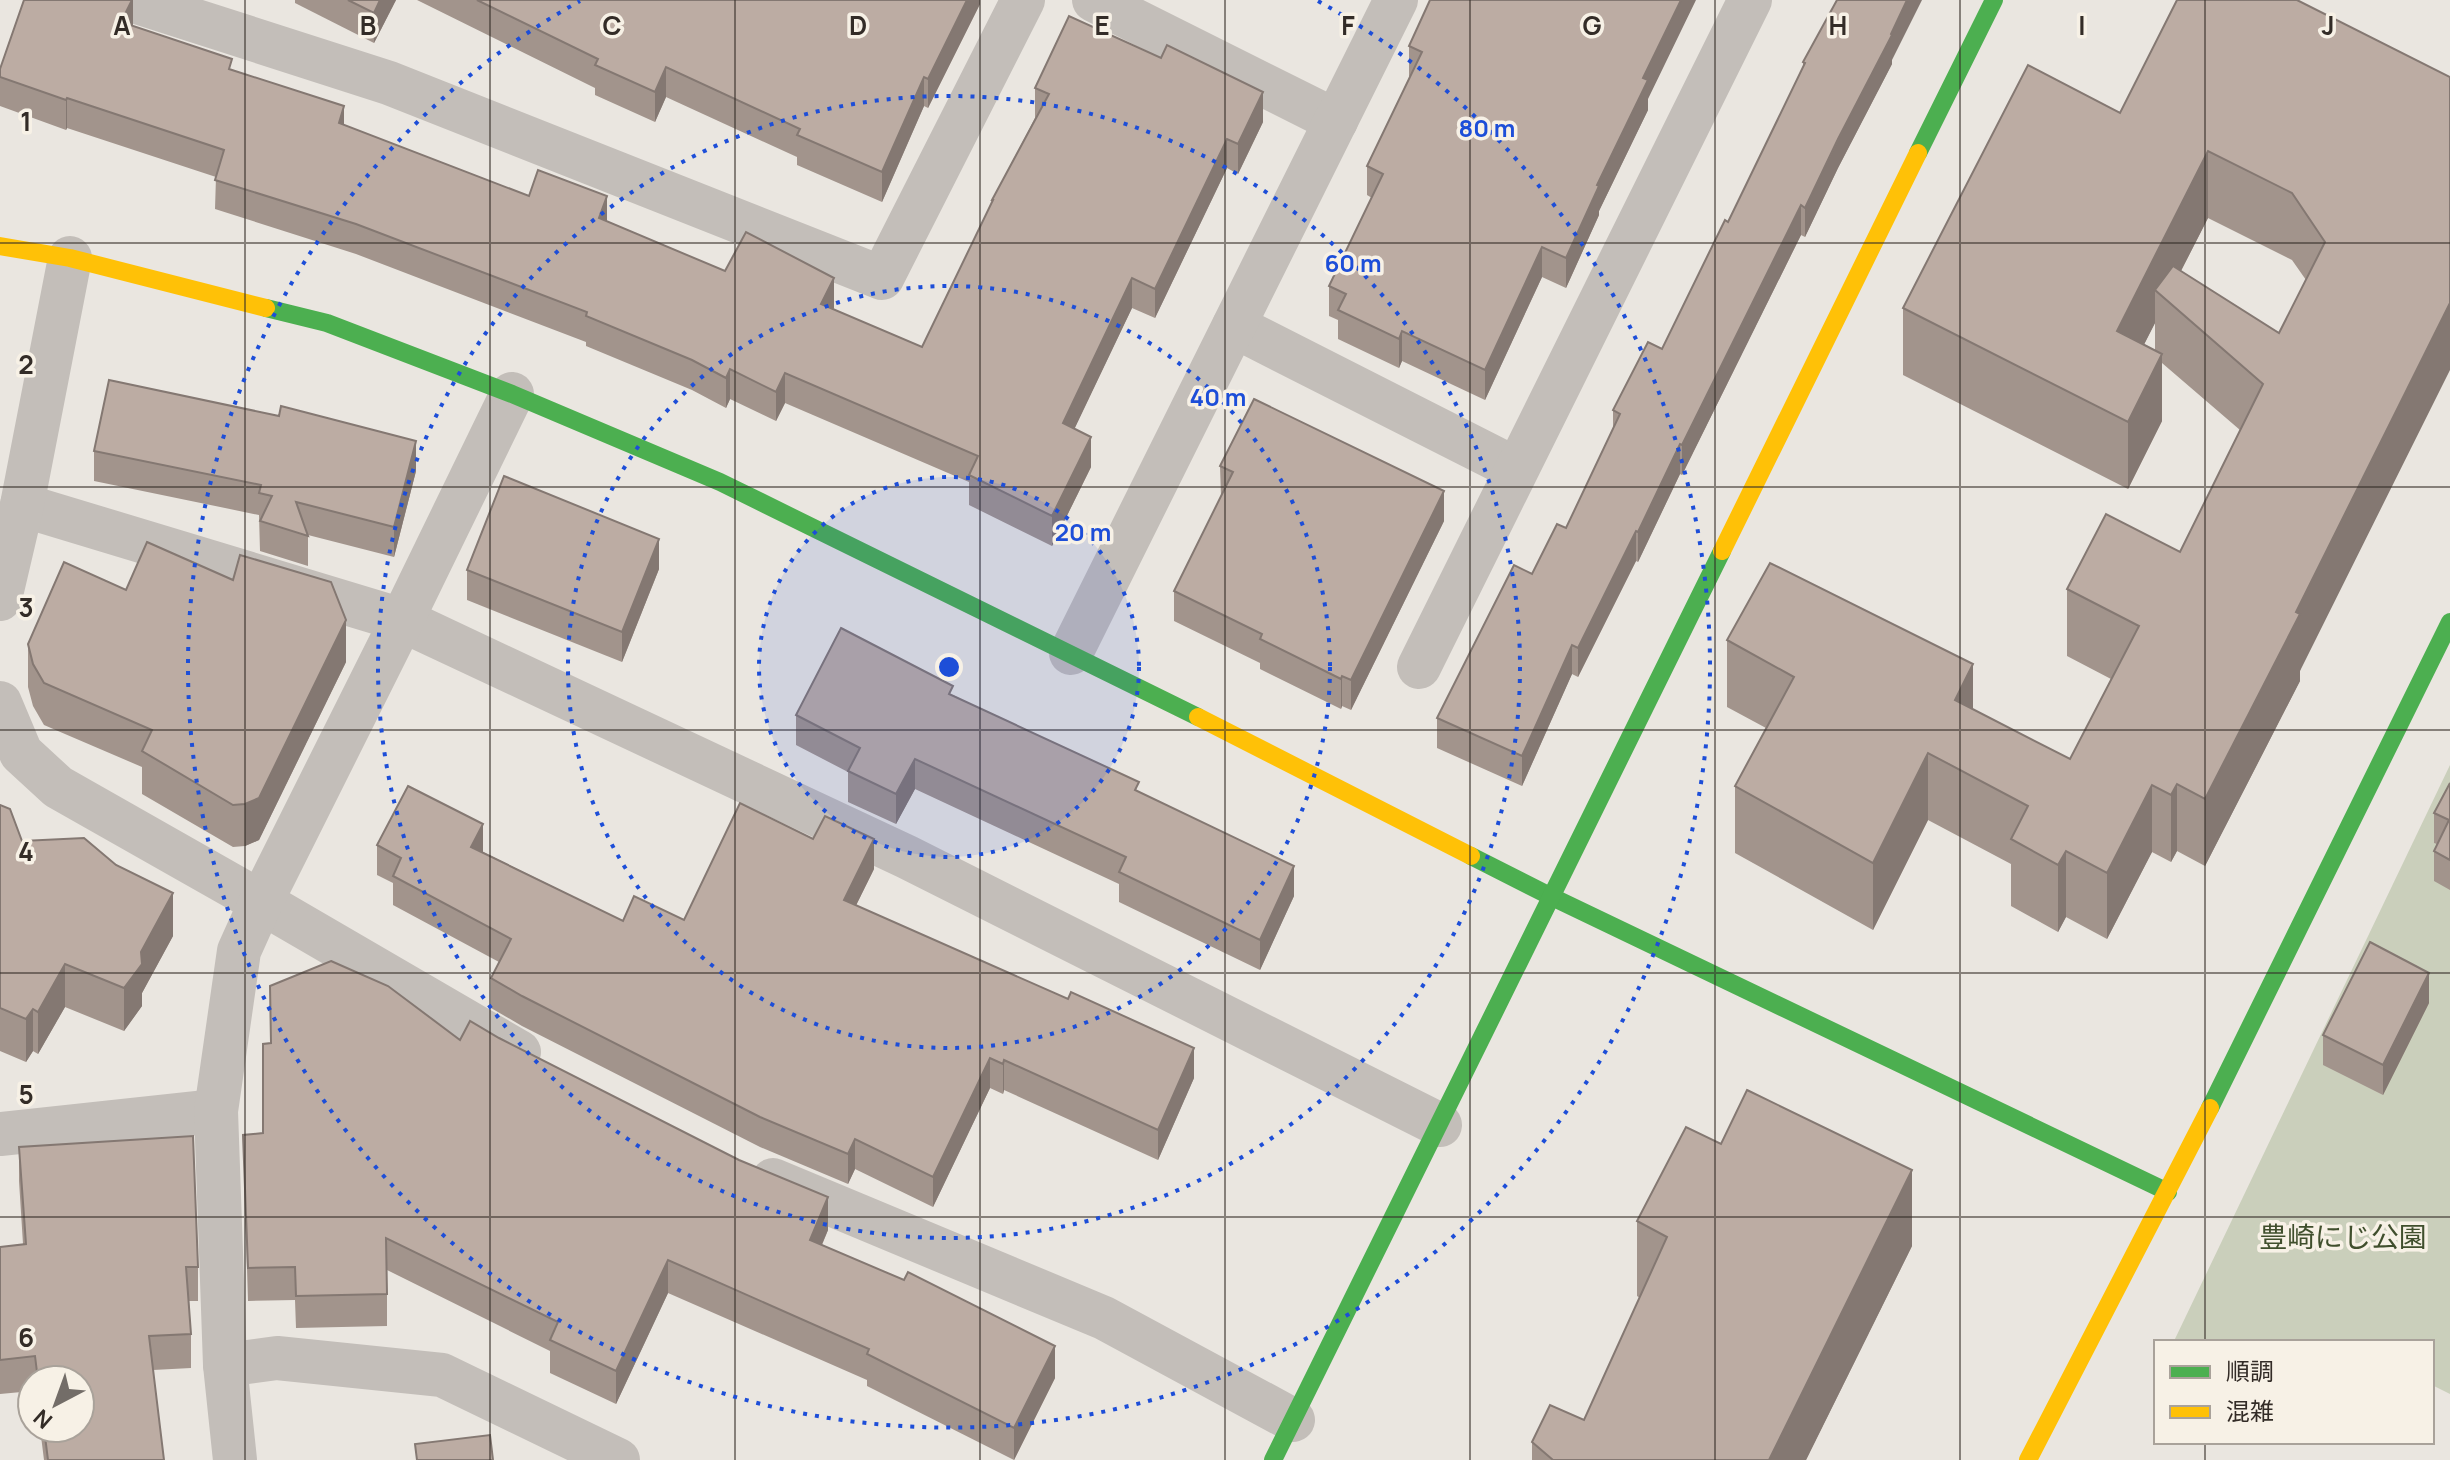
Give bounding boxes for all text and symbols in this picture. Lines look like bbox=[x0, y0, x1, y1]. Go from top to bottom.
text: A bbox=[113, 7, 131, 43]
text: B bbox=[360, 7, 376, 43]
text: C bbox=[602, 7, 622, 43]
text: D bbox=[849, 7, 867, 43]
text: E bbox=[1094, 7, 1110, 43]
text: F bbox=[1341, 7, 1355, 43]
text: G bbox=[1582, 7, 1602, 43]
text: H bbox=[1829, 7, 1847, 43]
text: I bbox=[2078, 7, 2086, 43]
text: J bbox=[2321, 7, 2335, 43]
text: 1 bbox=[20, 103, 32, 139]
text: 80 m bbox=[1459, 111, 1515, 144]
text: 60 m bbox=[1324, 246, 1382, 279]
text: 2 bbox=[18, 346, 34, 382]
text: 40 m bbox=[1190, 380, 1246, 413]
text: 20 m bbox=[1055, 515, 1111, 548]
text: 3 bbox=[18, 589, 34, 625]
centre of rings bbox=[935, 653, 963, 681]
text: 4 bbox=[18, 833, 34, 869]
text: 5 bbox=[18, 1076, 34, 1112]
park label: 豊崎にじ公園 bbox=[2259, 1217, 2427, 1255]
text: 6 bbox=[18, 1319, 34, 1355]
legend bbox=[2154, 1340, 2434, 1444]
text: 順調 bbox=[2226, 1354, 2274, 1387]
north arrow bbox=[16, 1364, 96, 1444]
text: 混雑 bbox=[2226, 1394, 2274, 1427]
text: N bbox=[27, 1403, 59, 1436]

